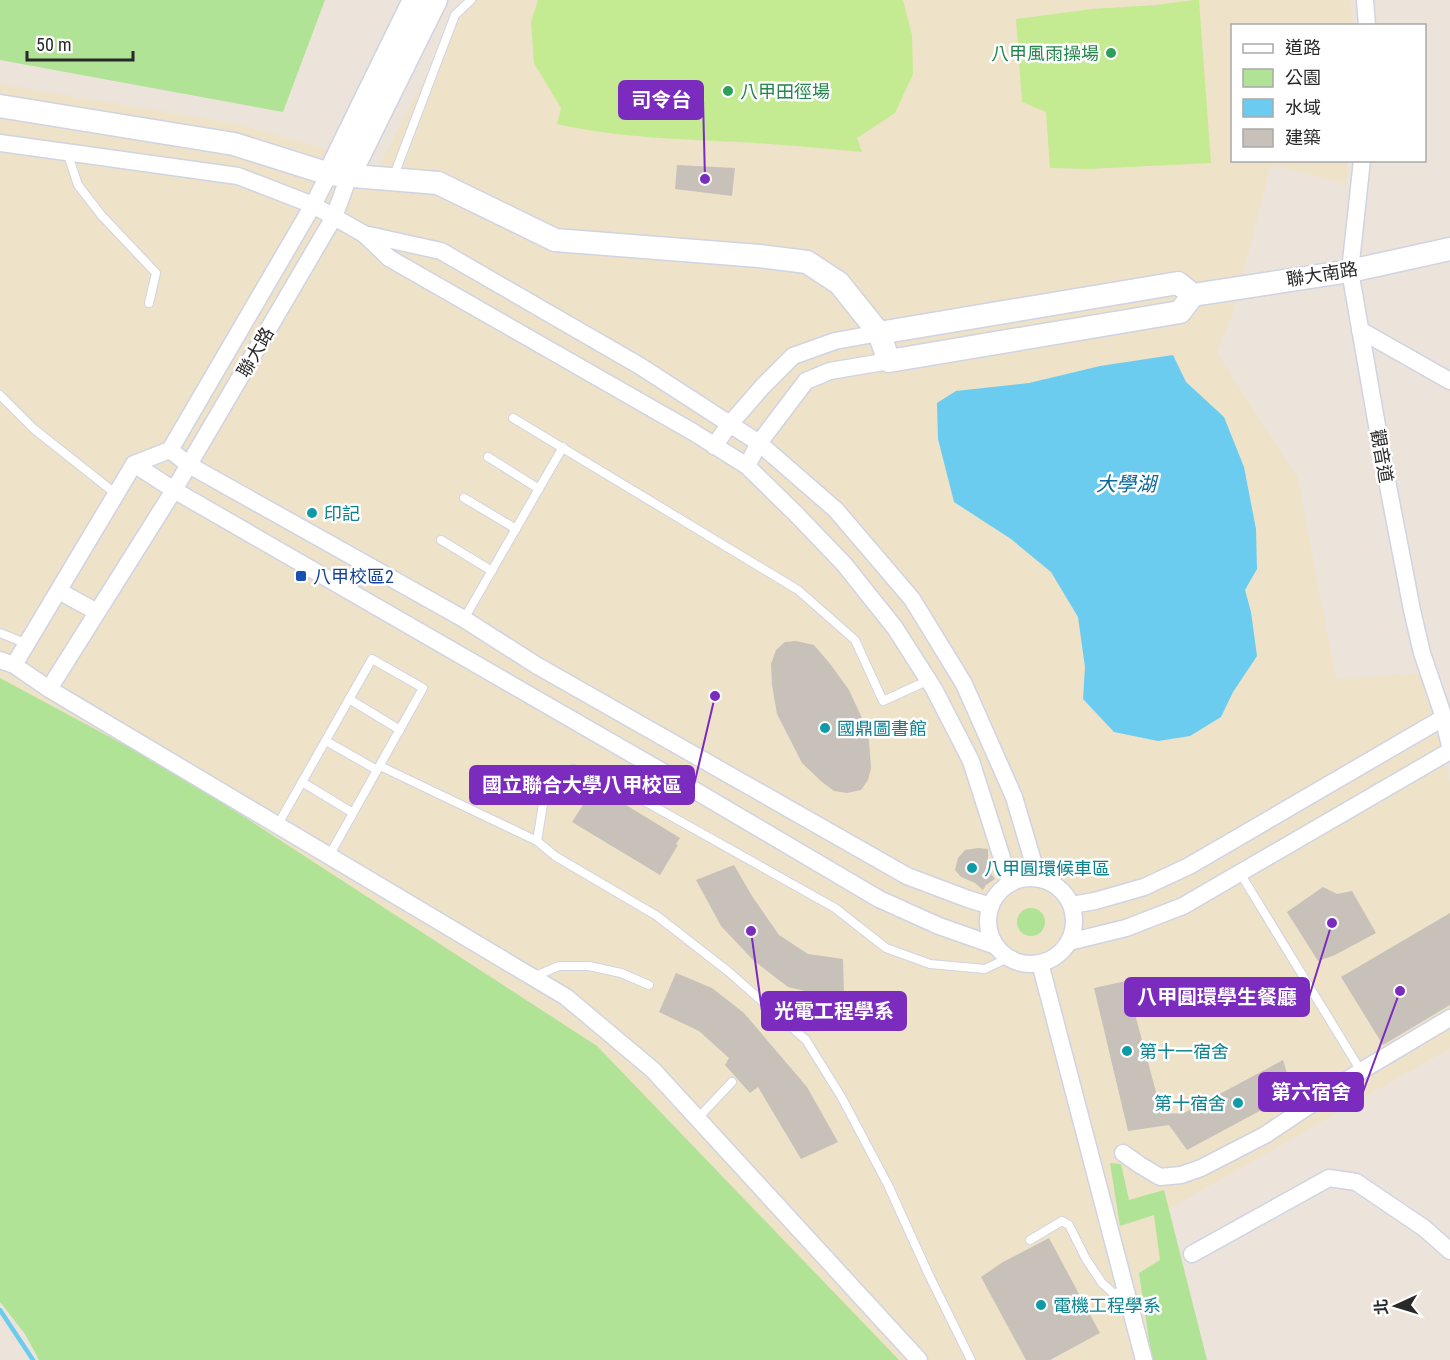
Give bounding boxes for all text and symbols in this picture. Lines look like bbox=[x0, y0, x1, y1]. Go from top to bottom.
scale bar bbox=[27, 24, 134, 62]
legend bbox=[1231, 24, 1426, 162]
text: 50 m bbox=[36, 34, 71, 55]
text: 道路 bbox=[1285, 37, 1321, 58]
place label: 八甲風雨操場 bbox=[991, 43, 1099, 64]
marker: 八甲風雨操場 bbox=[1104, 46, 1118, 60]
text: 公園 bbox=[1285, 67, 1321, 88]
callout: 司令台 bbox=[619, 81, 703, 119]
place label: 八甲田徑場 bbox=[740, 81, 830, 102]
marker: 八甲田徑場 bbox=[721, 84, 735, 98]
text: 司令台 bbox=[631, 88, 691, 112]
text: 水域 bbox=[1285, 97, 1321, 118]
text: 建築 bbox=[1285, 127, 1321, 148]
street label: 聯大南路 bbox=[1285, 258, 1359, 290]
street label: 聯大路 bbox=[232, 323, 278, 381]
street label: 觀音道 bbox=[1367, 428, 1397, 484]
water label: 大學湖 bbox=[1096, 472, 1159, 496]
place label: 印記 bbox=[324, 503, 360, 524]
marker: 印記 bbox=[305, 506, 319, 520]
place label: 八甲校區2 bbox=[313, 566, 394, 587]
marker: 八甲校區2 bbox=[294, 569, 308, 583]
place label: 國鼎圖書館 bbox=[837, 718, 927, 739]
marker: 國鼎圖書館 bbox=[818, 721, 832, 735]
callout: 國立聯合大學八甲校區 bbox=[470, 766, 694, 804]
text: 國立聯合大學八甲校區 bbox=[482, 773, 682, 797]
place label: 八甲圓環候車區 bbox=[984, 858, 1110, 879]
marker: 八甲圓環候車區 bbox=[965, 861, 979, 875]
callout: 八甲圓環學生餐廳 bbox=[1125, 978, 1309, 1016]
text: 八甲圓環學生餐廳 bbox=[1137, 985, 1297, 1009]
callout: 光電工程學系 bbox=[762, 992, 906, 1030]
text: 光電工程學系 bbox=[774, 999, 894, 1023]
place label: 第十一宿舍 bbox=[1139, 1041, 1229, 1062]
marker: 第十一宿舍 bbox=[1120, 1044, 1134, 1058]
callout: 第六宿舍 bbox=[1259, 1073, 1363, 1111]
text: 第六宿舍 bbox=[1271, 1080, 1351, 1104]
place label: 第十宿舍 bbox=[1154, 1093, 1226, 1114]
marker: 第十宿舍 bbox=[1231, 1096, 1245, 1110]
north arrow bbox=[1366, 1276, 1426, 1336]
place label: 電機工程學系 bbox=[1053, 1295, 1161, 1316]
marker: 電機工程學系 bbox=[1034, 1298, 1048, 1312]
text: 北 bbox=[1371, 1298, 1392, 1316]

